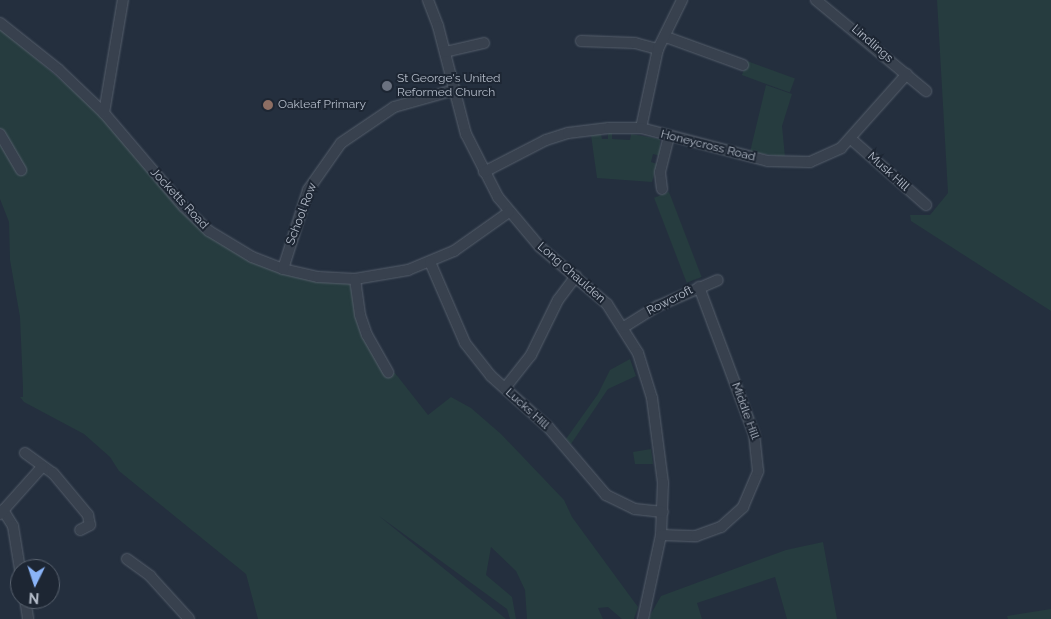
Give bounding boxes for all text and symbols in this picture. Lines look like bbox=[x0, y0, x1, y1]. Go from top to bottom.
street label: Lindlings bbox=[848, 22, 896, 66]
place label: St George's United Reformed Church bbox=[397, 72, 501, 100]
marker: St George's United Reformed Church bbox=[381, 80, 393, 92]
place label: Oakleaf Primary bbox=[278, 98, 366, 112]
marker: Oakleaf Primary bbox=[262, 99, 274, 111]
street label: Honeycross Road bbox=[659, 127, 757, 165]
street label: Musk Hill bbox=[864, 150, 912, 194]
street label: Jocketts Road bbox=[147, 166, 211, 232]
street label: School Row bbox=[283, 181, 321, 247]
street label: Long Chaulden bbox=[534, 240, 608, 306]
street label: Rowcroft bbox=[645, 283, 695, 319]
street label: Middle Hill bbox=[728, 381, 762, 441]
street label: Lucks Hill bbox=[502, 386, 552, 432]
north arrow bbox=[10, 559, 60, 609]
text: N bbox=[28, 590, 40, 606]

